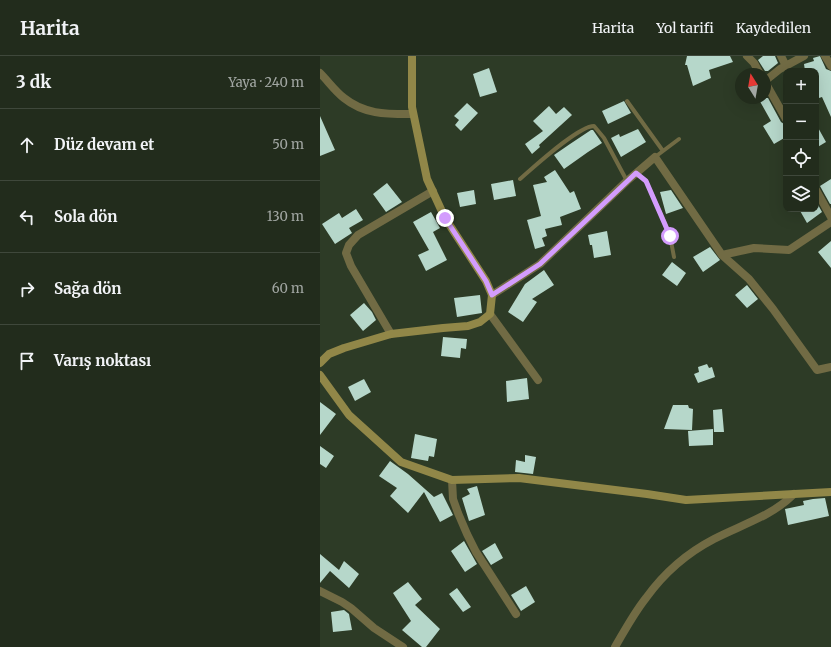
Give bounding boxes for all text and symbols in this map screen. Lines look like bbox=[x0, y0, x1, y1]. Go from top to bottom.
text: Harita bbox=[20, 16, 80, 40]
text: Harita bbox=[592, 19, 634, 37]
text: Yol tarifi bbox=[656, 19, 714, 37]
text: Kaydedilen bbox=[736, 19, 811, 37]
north arrow bbox=[735, 68, 771, 104]
map controls bbox=[783, 68, 819, 212]
button: + bbox=[783, 68, 819, 104]
text: 3 dk bbox=[16, 71, 51, 93]
text: Yaya · 240 m bbox=[228, 74, 304, 91]
button: − bbox=[783, 104, 819, 140]
icon: ahead bbox=[16, 134, 38, 156]
text: Düz devam et bbox=[54, 135, 154, 154]
text: 50 m bbox=[272, 136, 304, 153]
button: locate bbox=[783, 140, 819, 176]
button: layers bbox=[783, 176, 819, 212]
icon: left bbox=[16, 206, 38, 228]
text: Sola dön bbox=[54, 207, 117, 226]
text: 130 m bbox=[267, 208, 304, 225]
route end bbox=[436, 209, 454, 227]
route start bbox=[661, 227, 679, 245]
icon: right bbox=[16, 278, 38, 300]
text: Sağa dön bbox=[54, 279, 121, 298]
text: 60 m bbox=[272, 280, 304, 297]
icon: arrive bbox=[16, 350, 38, 372]
text: Varış noktası bbox=[54, 351, 151, 370]

